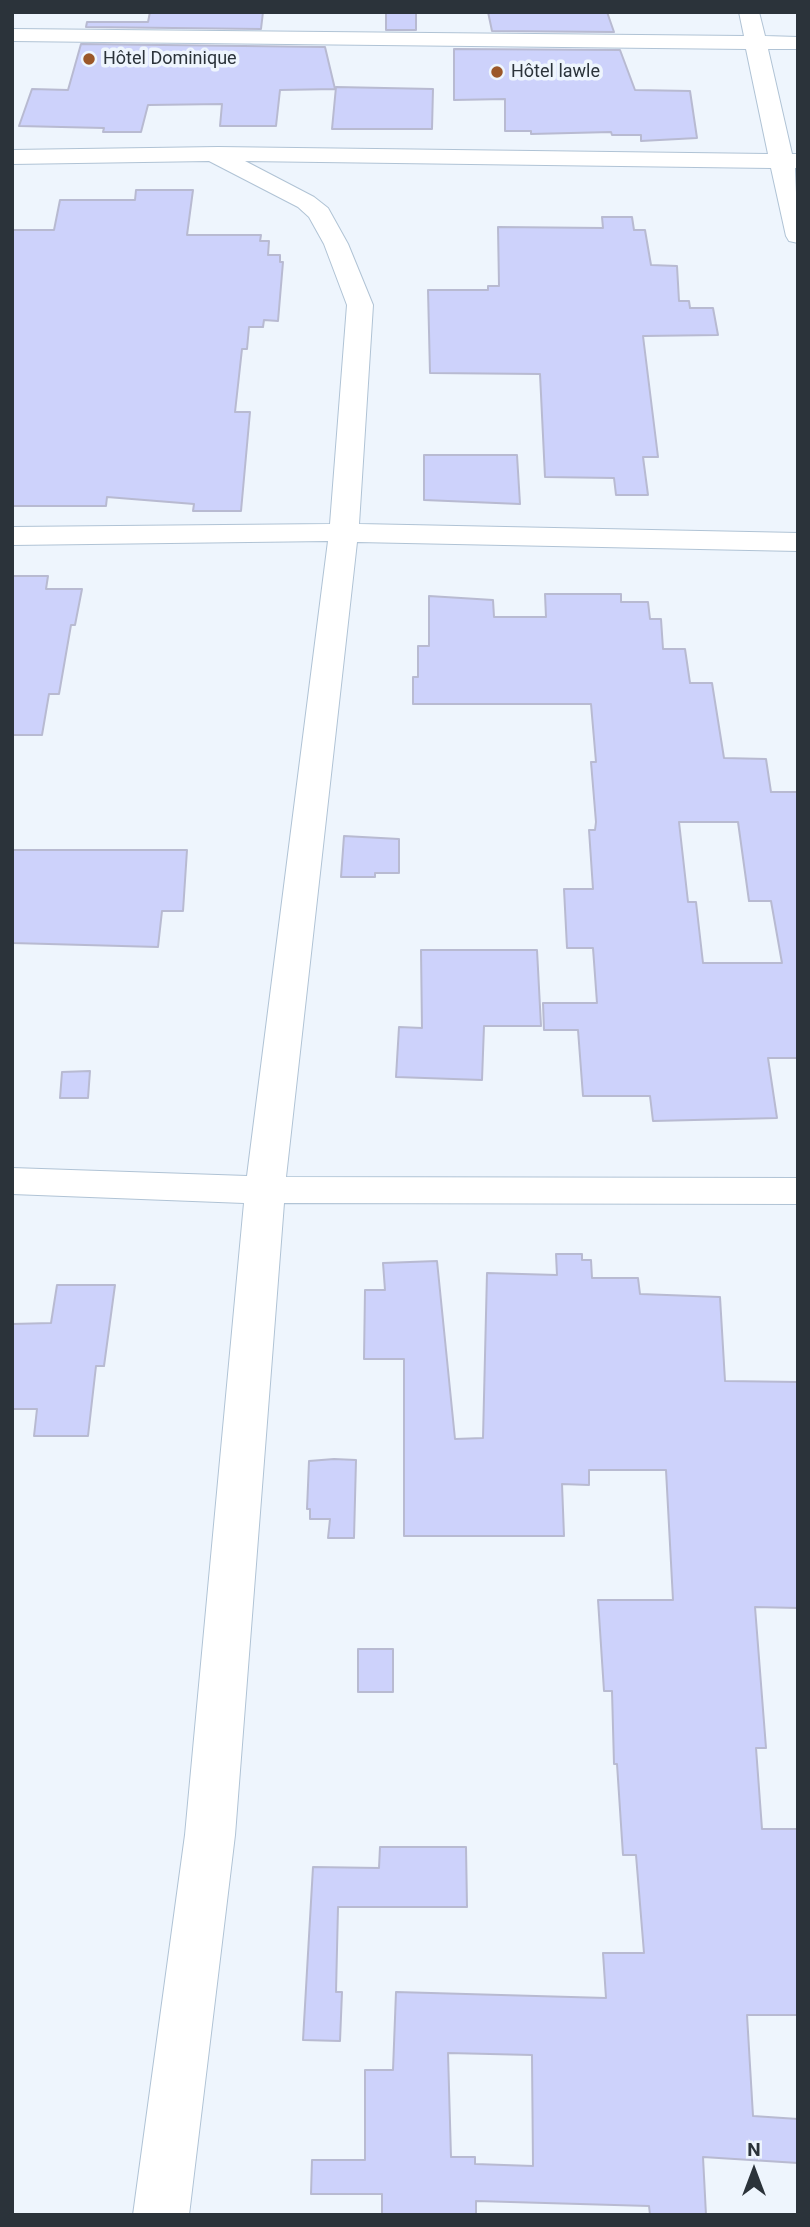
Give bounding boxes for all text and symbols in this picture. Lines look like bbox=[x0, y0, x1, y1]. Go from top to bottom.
place label: Hôtel Dominique bbox=[103, 48, 237, 70]
marker: Hôtel Dominique bbox=[81, 51, 97, 67]
place label: Hôtel lawle bbox=[511, 61, 600, 83]
marker: Hôtel lawle bbox=[489, 64, 505, 80]
north arrow bbox=[719, 2136, 789, 2206]
text: N bbox=[747, 2138, 761, 2161]

